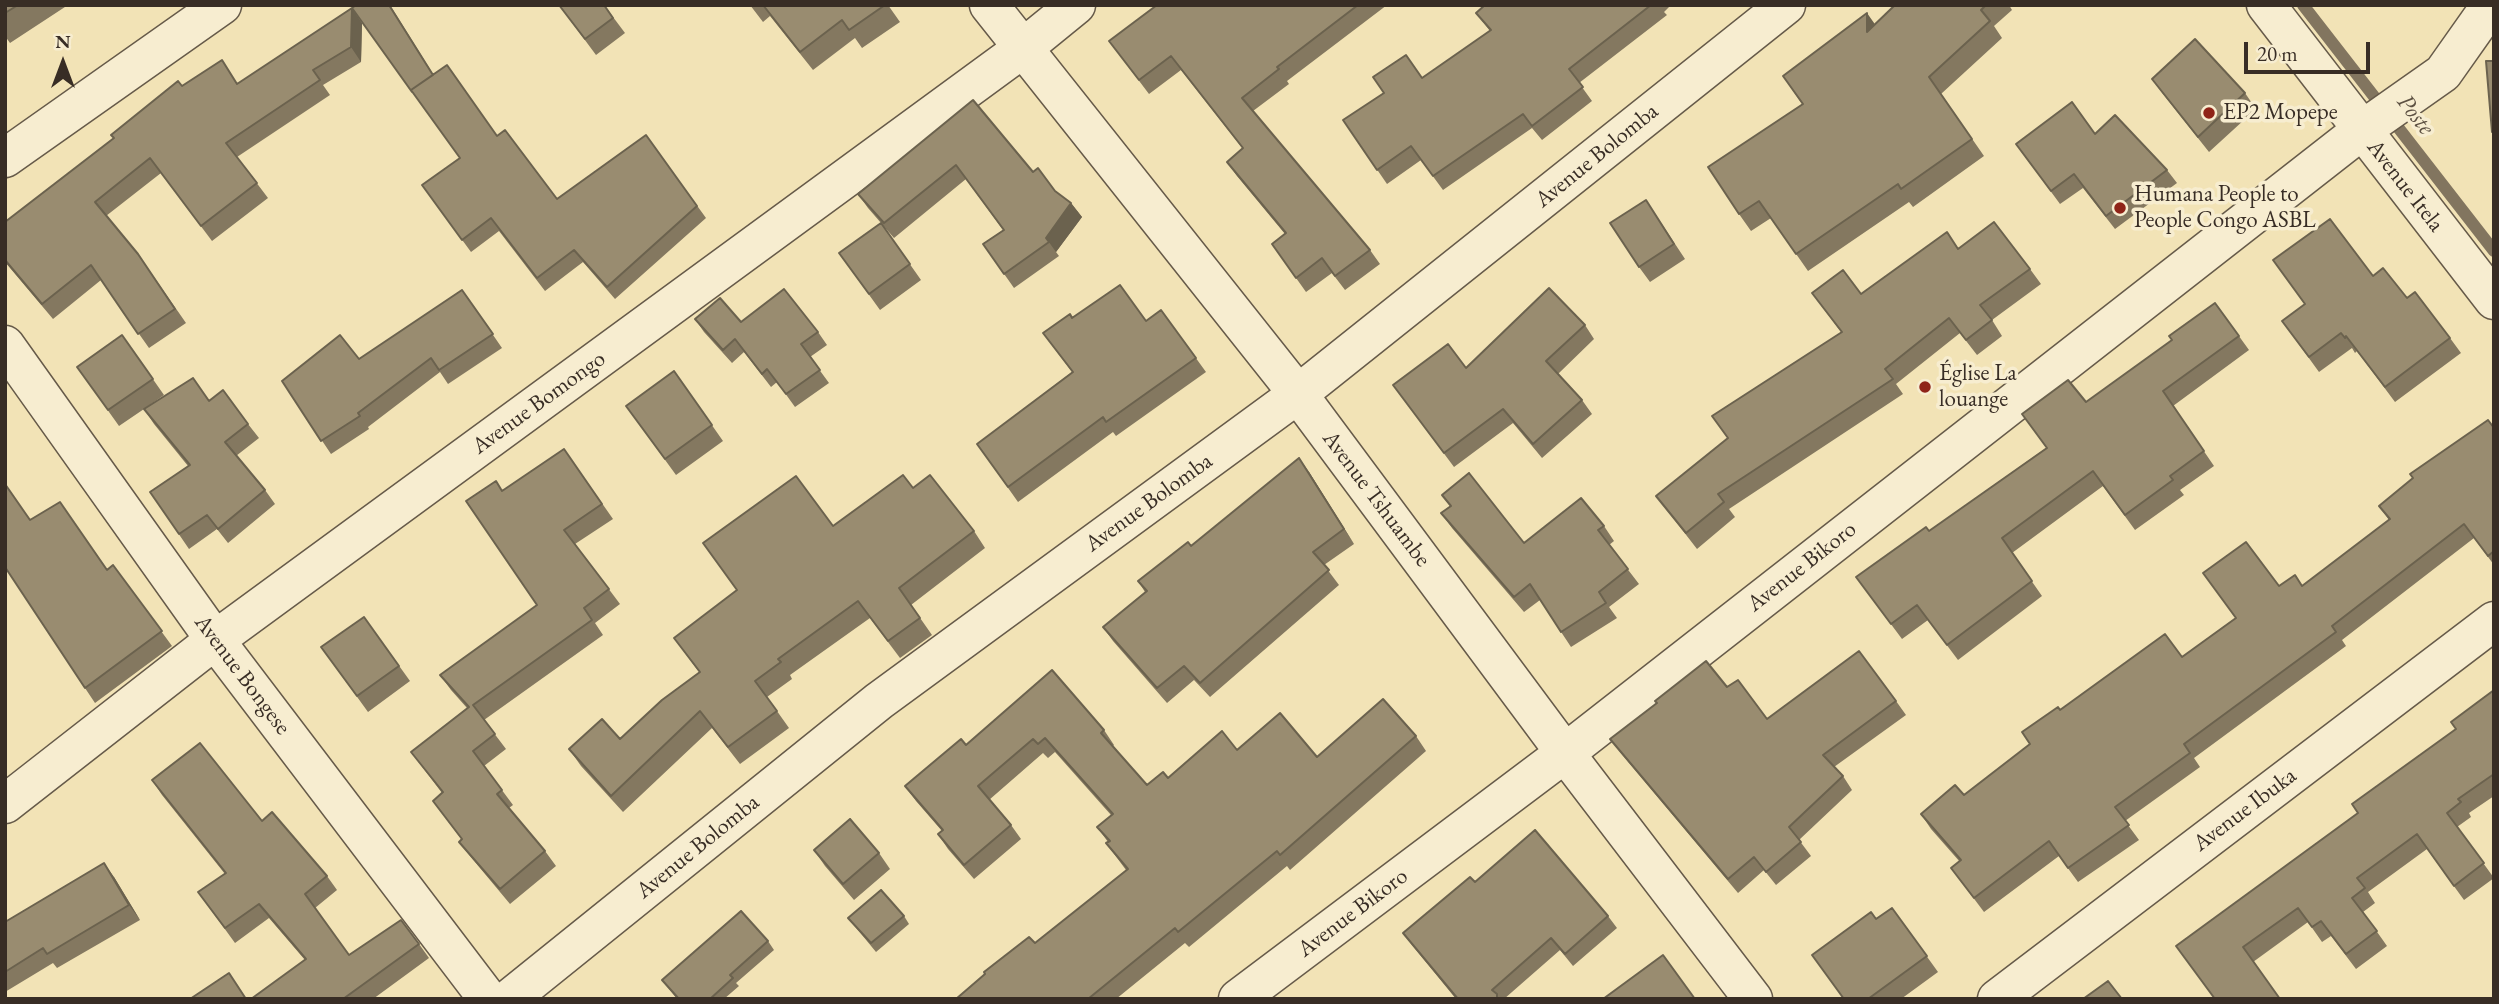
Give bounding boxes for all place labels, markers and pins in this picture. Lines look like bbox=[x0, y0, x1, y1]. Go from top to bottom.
place label: EP2 Mopepe bbox=[2223, 99, 2338, 127]
marker: EP2 Mopepe bbox=[2201, 105, 2217, 121]
place label: Humana People to People Congo ASBL bbox=[2134, 181, 2316, 235]
marker: Humana People to People Congo ASBL bbox=[2112, 200, 2128, 216]
place label: Église La louange bbox=[1939, 360, 2017, 414]
marker: Église La louange bbox=[1917, 379, 1933, 395]

